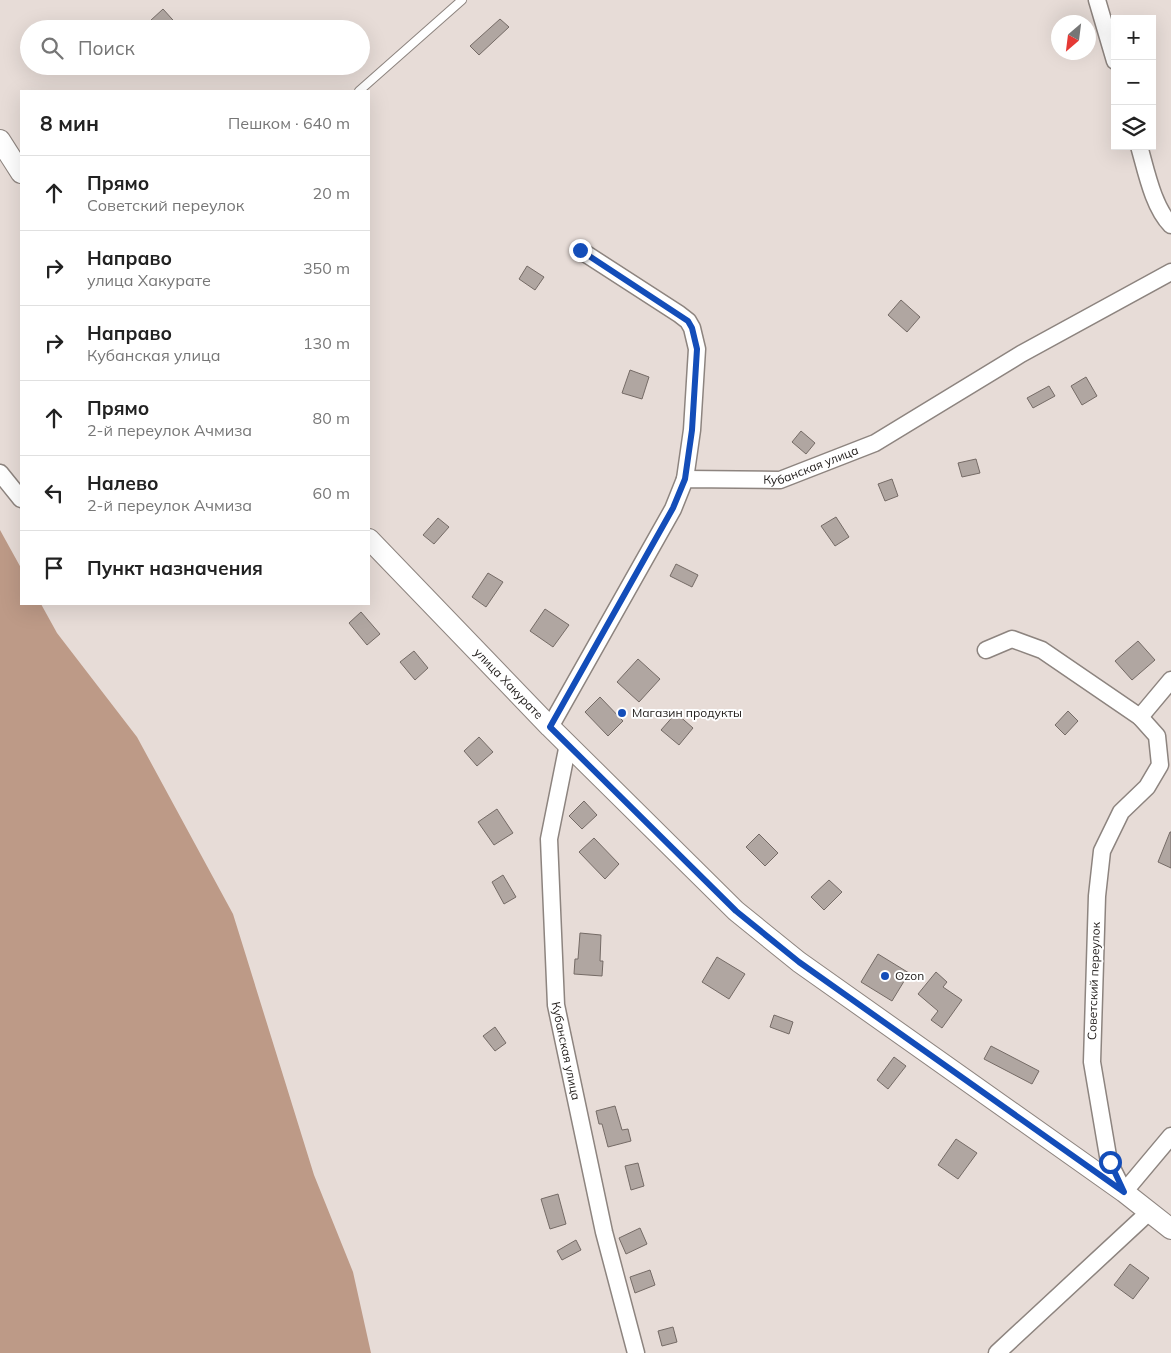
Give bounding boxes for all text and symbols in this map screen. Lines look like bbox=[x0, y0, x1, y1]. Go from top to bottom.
north arrow bbox=[1051, 15, 1096, 60]
map controls bbox=[1111, 15, 1156, 150]
button: + bbox=[1111, 15, 1156, 60]
search box bbox=[20, 20, 370, 75]
icon: search bbox=[38, 34, 66, 62]
text: Поиск bbox=[78, 36, 135, 60]
button: − bbox=[1111, 60, 1156, 105]
button: layers bbox=[1111, 105, 1156, 150]
text: 8 мин bbox=[40, 110, 99, 136]
text: Пешком · 640 m bbox=[228, 113, 350, 133]
text: Прямо bbox=[87, 171, 149, 195]
icon: ahead bbox=[40, 179, 68, 207]
text: 20 m bbox=[313, 183, 350, 203]
text: Советский переулок bbox=[87, 195, 244, 215]
route end bbox=[569, 239, 592, 262]
text: Направо bbox=[87, 246, 172, 270]
icon: right bbox=[40, 254, 68, 282]
text: 350 m bbox=[303, 258, 350, 278]
text: улица Хакурате bbox=[87, 270, 211, 290]
text: Направо bbox=[87, 321, 172, 345]
icon: right bbox=[40, 329, 68, 357]
text: 130 m bbox=[303, 333, 350, 353]
text: Кубанская улица bbox=[87, 345, 220, 365]
text: Прямо bbox=[87, 396, 149, 420]
icon: ahead bbox=[40, 404, 68, 432]
text: 80 m bbox=[313, 408, 350, 428]
text: 2-й переулок Ачмиза bbox=[87, 420, 252, 440]
street label: Кубанская улица bbox=[763, 442, 860, 487]
text: Налево bbox=[87, 471, 159, 495]
icon: left bbox=[40, 479, 68, 507]
text: 60 m bbox=[313, 483, 350, 503]
text: 2-й переулок Ачмиза bbox=[87, 495, 252, 515]
icon: arrive bbox=[40, 554, 68, 582]
text: Пункт назначения bbox=[87, 556, 263, 580]
street label: улица Хакурате bbox=[471, 645, 547, 722]
place label: Магазин продукты bbox=[632, 705, 742, 720]
marker: Магазин продукты bbox=[616, 707, 628, 719]
street label: Советский переулок bbox=[1084, 921, 1103, 1040]
place label: Ozon bbox=[895, 968, 924, 983]
marker: Ozon bbox=[879, 970, 891, 982]
street label: Кубанская улица bbox=[549, 1000, 584, 1101]
route start bbox=[1099, 1151, 1122, 1174]

